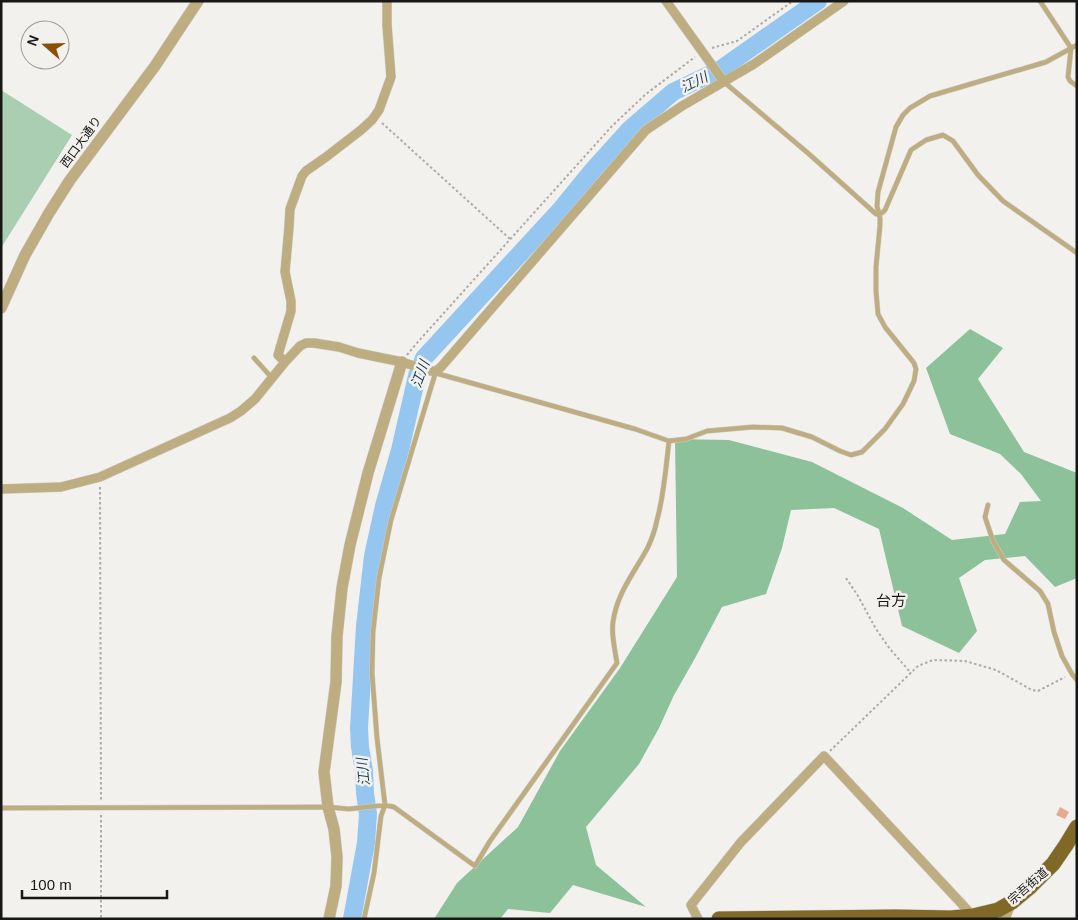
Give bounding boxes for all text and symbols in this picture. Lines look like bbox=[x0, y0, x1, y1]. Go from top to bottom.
north arrow bbox=[20, 20, 70, 70]
text: N bbox=[24, 33, 42, 48]
water label: 江川 bbox=[678, 68, 712, 95]
street label: 西口大通り bbox=[58, 114, 104, 170]
water label: 江川 bbox=[408, 356, 433, 390]
district label: 台方 bbox=[876, 592, 906, 609]
water label: 江川 bbox=[353, 755, 372, 787]
street label: 宗吾街道 bbox=[1005, 865, 1051, 907]
scale bar bbox=[22, 868, 168, 900]
text: 100 m bbox=[30, 876, 72, 893]

